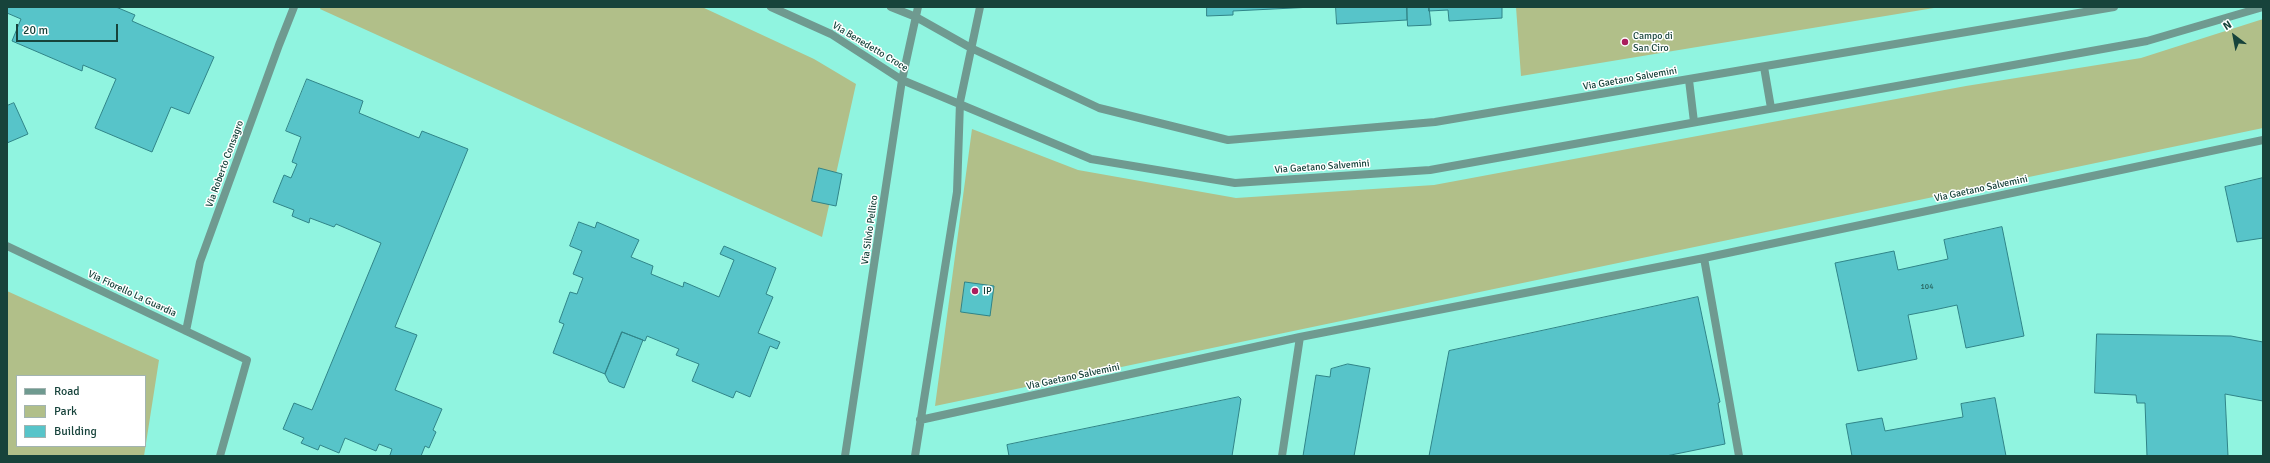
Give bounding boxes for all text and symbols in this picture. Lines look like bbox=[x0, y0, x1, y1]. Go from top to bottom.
scale bar bbox=[18, 16, 120, 42]
north arrow bbox=[2214, 16, 2254, 56]
text: N bbox=[2221, 18, 2234, 33]
street label: Via Benedetto Croce bbox=[830, 20, 910, 74]
text: 20 m bbox=[23, 23, 48, 38]
place label: Campo di San Ciro bbox=[1633, 30, 1673, 54]
marker: Campo di San Ciro bbox=[1620, 37, 1630, 47]
street label: Via Gaetano Salvemini bbox=[1582, 65, 1678, 93]
street label: Via Roberto Consagro bbox=[204, 119, 246, 209]
street label: Via Gaetano Salvemini bbox=[1274, 158, 1370, 176]
street label: Via Gaetano Salvemini bbox=[1933, 173, 2029, 205]
street label: Via Silvio Pellico bbox=[859, 194, 881, 266]
street label: Via Fiorello La Guardia bbox=[86, 268, 178, 320]
house number: 104 bbox=[1921, 282, 1933, 292]
place label: IP bbox=[983, 285, 992, 297]
marker: IP bbox=[970, 286, 980, 296]
street label: Via Gaetano Salvemini bbox=[1025, 361, 1121, 393]
legend bbox=[16, 375, 146, 447]
text: Road bbox=[54, 384, 80, 399]
text: Park bbox=[54, 404, 77, 419]
text: Building bbox=[54, 424, 97, 439]

